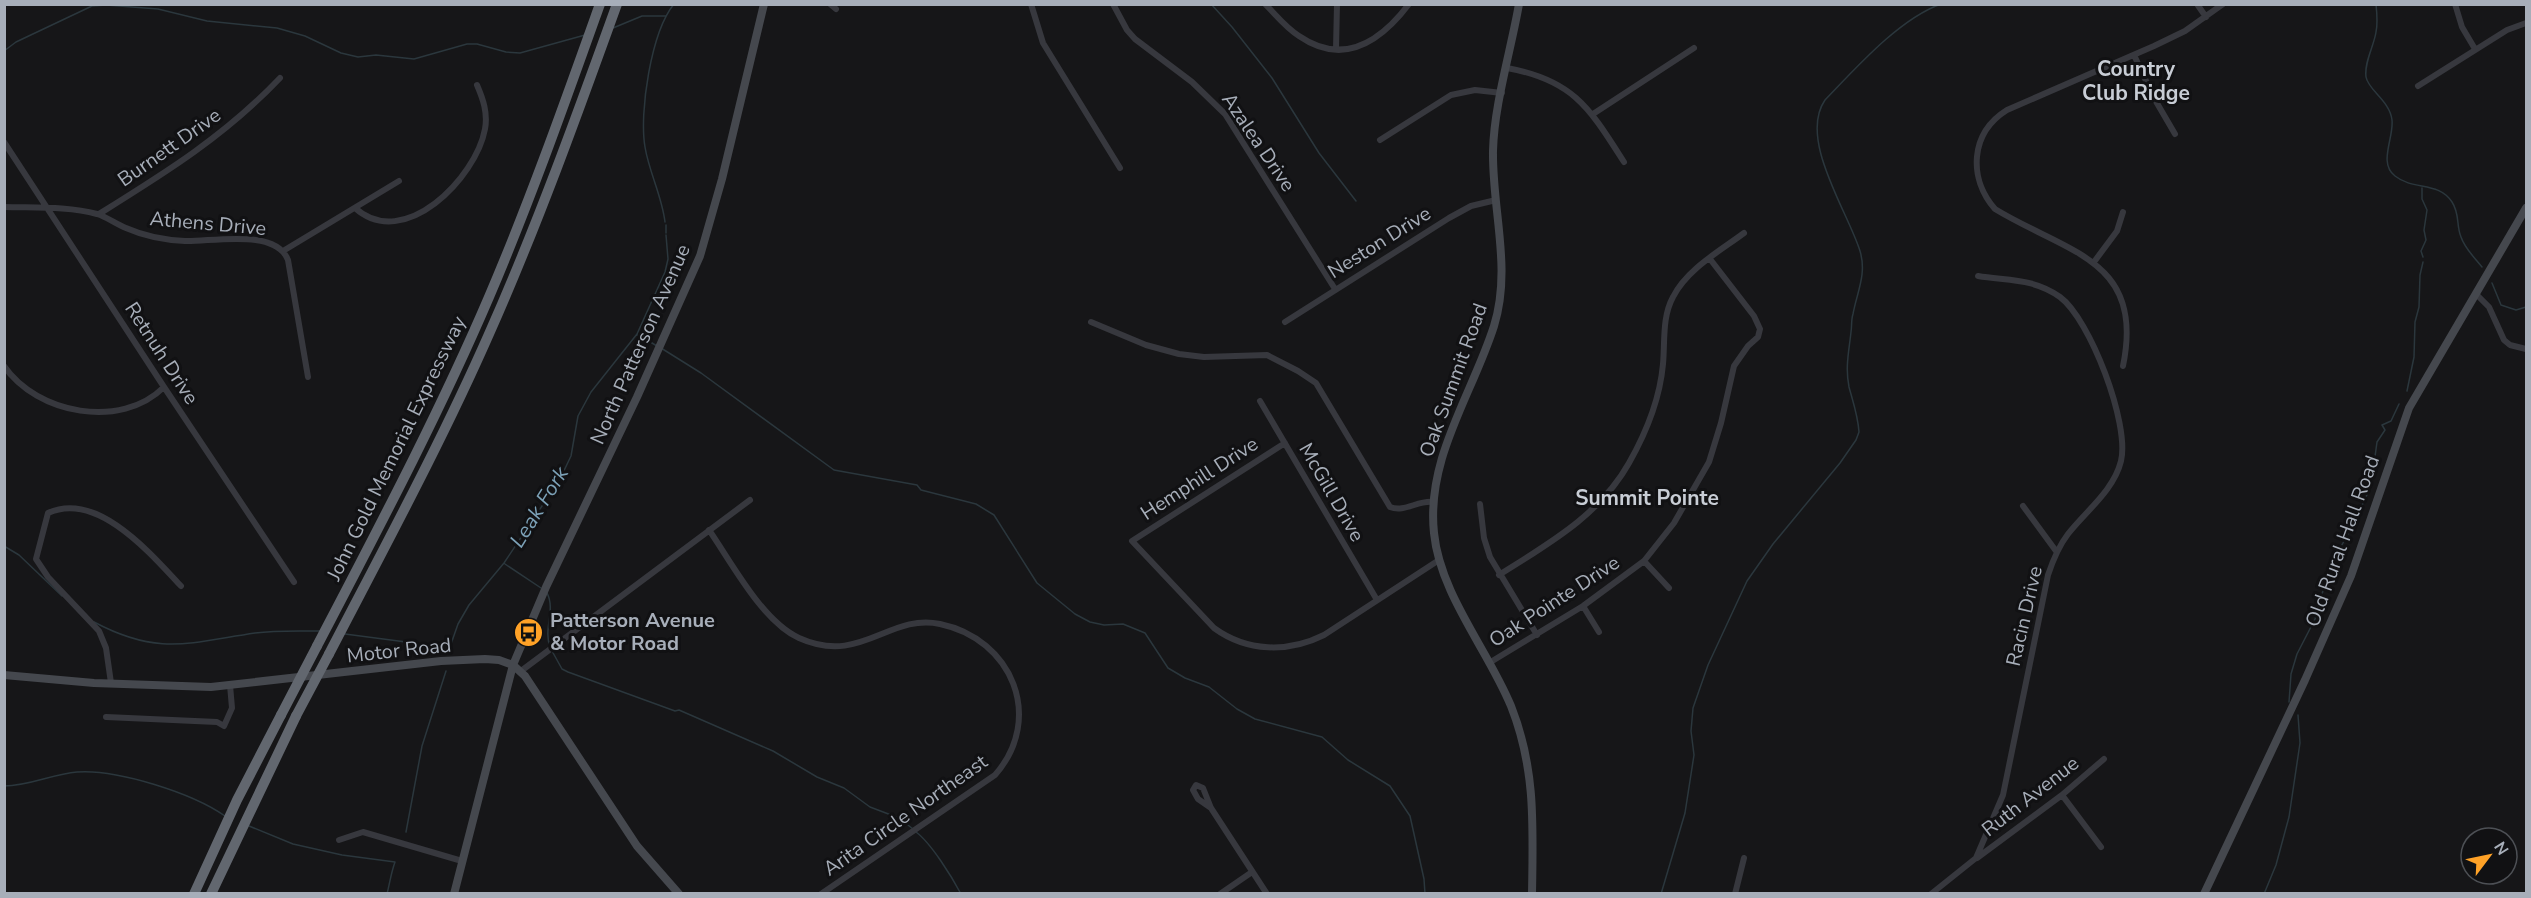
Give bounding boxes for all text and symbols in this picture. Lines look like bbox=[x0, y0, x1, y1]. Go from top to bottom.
district label: Country Club Ridge bbox=[2082, 55, 2190, 107]
street label: Azalea Drive bbox=[1216, 87, 1302, 197]
street label: Burnett Drive bbox=[112, 102, 226, 193]
street label: Neston Drive bbox=[1323, 200, 1436, 285]
street label: Athens Drive bbox=[149, 205, 267, 242]
street label: North Patterson Avenue bbox=[584, 240, 697, 449]
street label: Retnuh Drive bbox=[118, 297, 205, 410]
street label: Oak Summit Road bbox=[1413, 299, 1494, 461]
street label: John Gold Memorial Expressway bbox=[320, 311, 473, 586]
street label: Hemphill Drive bbox=[1135, 430, 1263, 527]
street label: McGill Drive bbox=[1292, 438, 1371, 547]
street label: Old Rural Hall Road bbox=[2299, 452, 2386, 631]
water label: Leak Fork bbox=[503, 461, 575, 553]
district label: Summit Pointe bbox=[1575, 484, 1719, 512]
street label: Oak Pointe Drive bbox=[1484, 549, 1625, 654]
street label: Racin Drive bbox=[2000, 563, 2049, 669]
place label: Patterson Avenue & Motor Road bbox=[550, 607, 715, 657]
bus stop icon: Patterson Avenue & Motor Road bbox=[513, 616, 545, 648]
street label: Motor Road bbox=[345, 632, 453, 669]
street label: Arita Circle Northeast bbox=[818, 748, 994, 882]
street label: Ruth Avenue bbox=[1976, 750, 2084, 843]
north arrow bbox=[2459, 826, 2519, 886]
text: N bbox=[2488, 838, 2513, 859]

